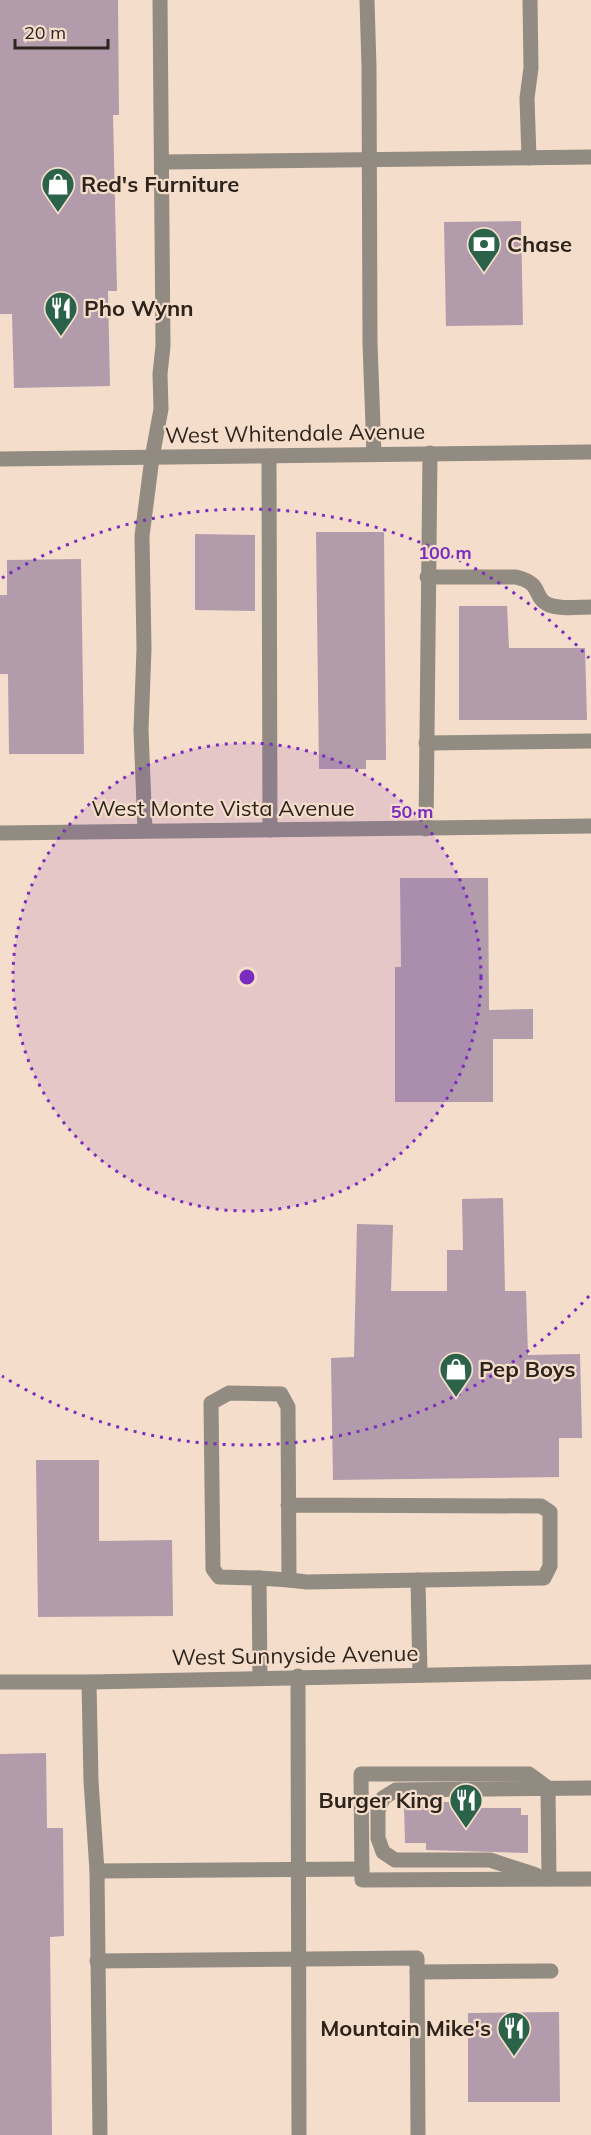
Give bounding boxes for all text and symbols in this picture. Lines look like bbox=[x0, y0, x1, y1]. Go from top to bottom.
scale bar bbox=[15, 12, 108, 50]
text: 20 m bbox=[24, 21, 66, 44]
shop icon: Red's Furniture bbox=[40, 166, 76, 213]
place label: Red's Furniture bbox=[81, 170, 239, 198]
bank icon: Chase bbox=[466, 226, 502, 273]
place label: Chase bbox=[507, 230, 572, 258]
restaurant icon: Pho Wynn bbox=[43, 290, 79, 337]
place label: Pho Wynn bbox=[84, 294, 193, 322]
street label: West Whitendale Avenue bbox=[165, 417, 425, 449]
text: 100 m bbox=[418, 541, 472, 564]
street label: West Monte Vista Avenue bbox=[91, 794, 355, 822]
text: 50 m bbox=[391, 800, 433, 823]
centre of rings bbox=[237, 967, 257, 987]
shop icon: Pep Boys bbox=[438, 1351, 474, 1398]
place label: Pep Boys bbox=[479, 1355, 576, 1383]
street label: West Sunnyside Avenue bbox=[171, 1639, 419, 1671]
restaurant icon: Burger King bbox=[448, 1782, 484, 1829]
place label: Burger King bbox=[318, 1786, 443, 1814]
restaurant icon: Mountain Mike's bbox=[496, 2010, 532, 2057]
place label: Mountain Mike's bbox=[320, 2014, 491, 2042]

